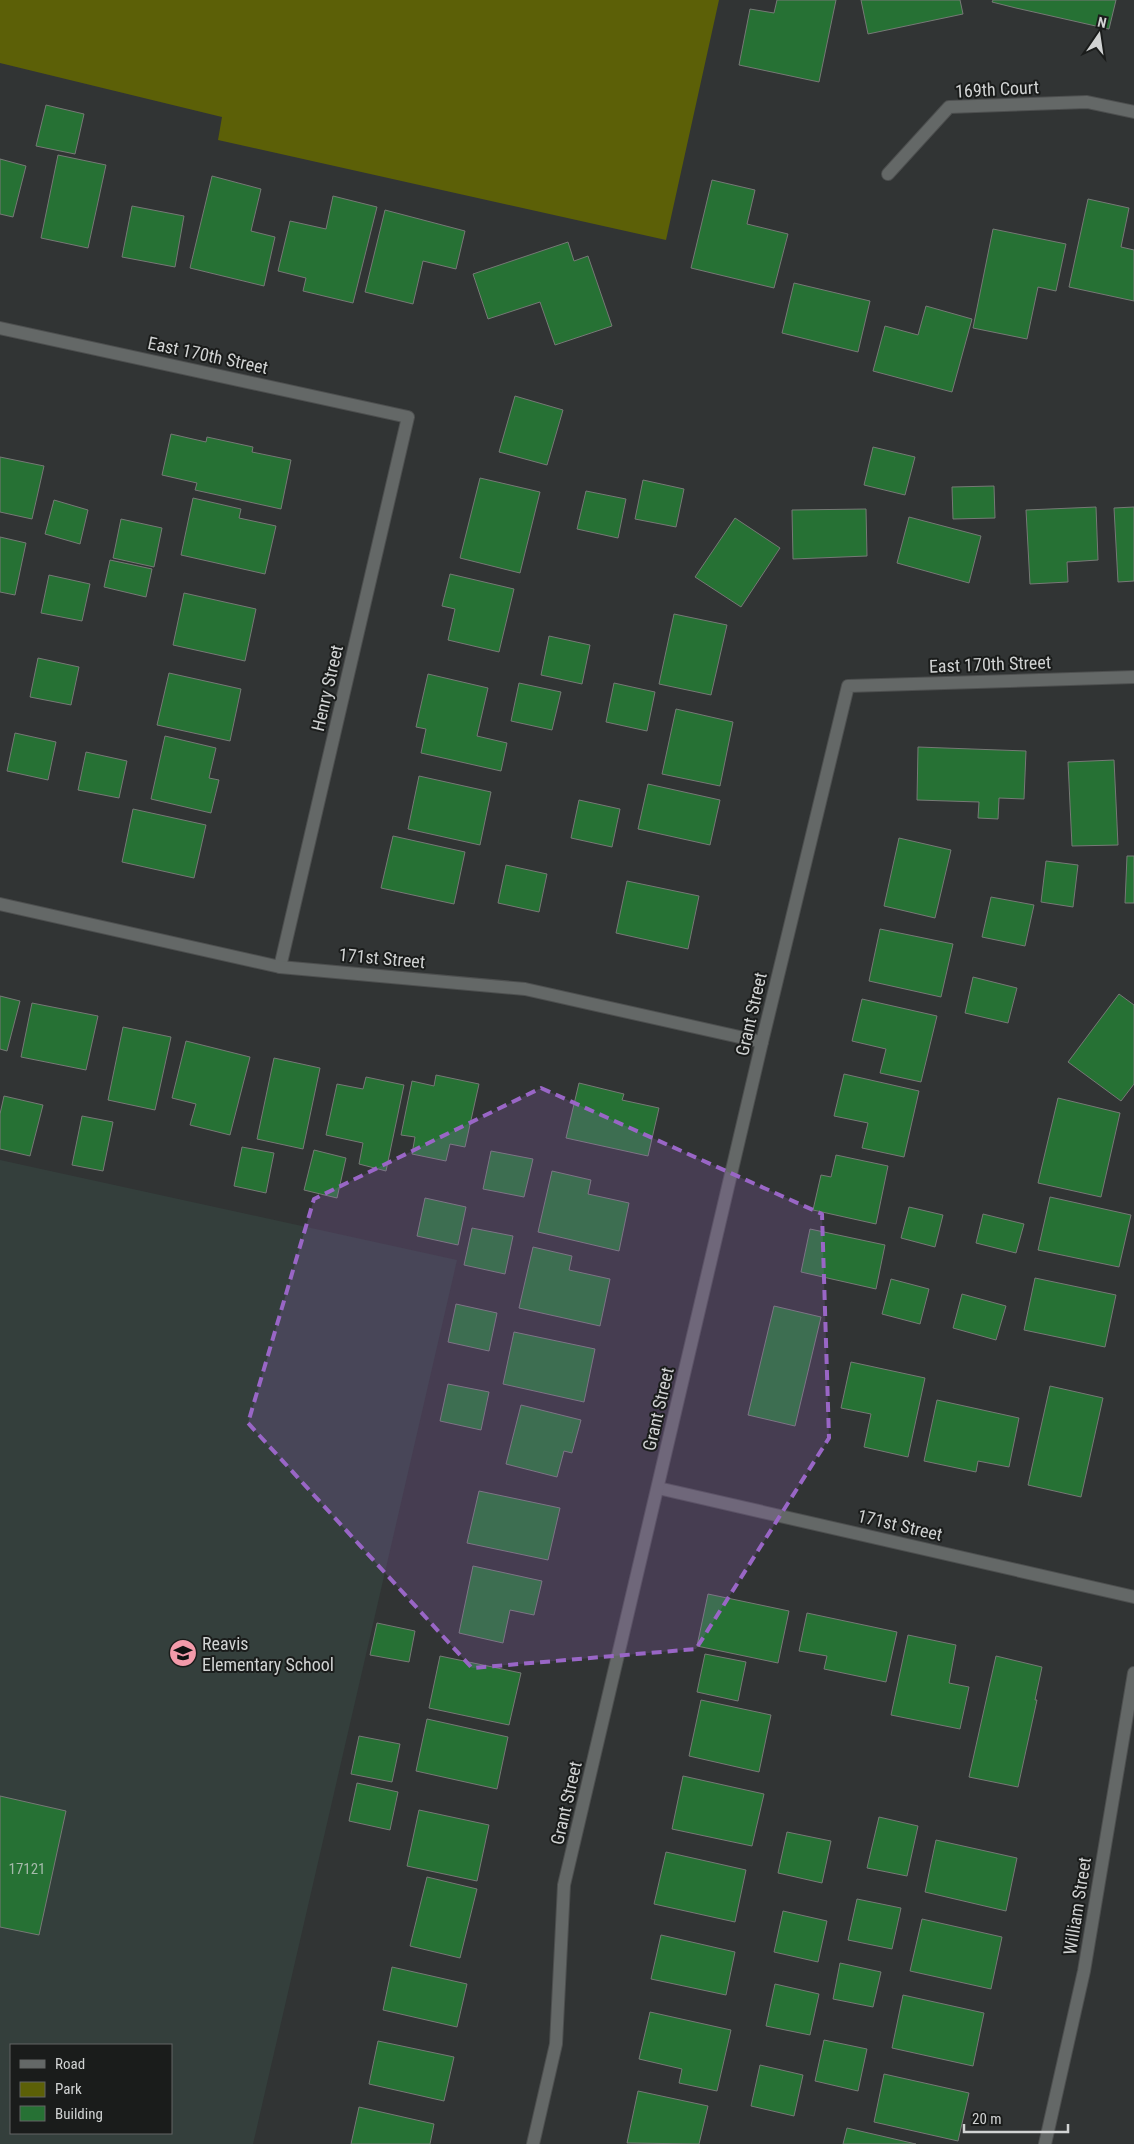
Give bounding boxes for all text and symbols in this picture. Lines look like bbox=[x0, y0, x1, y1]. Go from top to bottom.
north arrow bbox=[1074, 10, 1124, 60]
text: N bbox=[1096, 14, 1108, 31]
street label: 169th Court bbox=[955, 76, 1039, 102]
street label: East 170th Street bbox=[146, 332, 270, 378]
street label: Henry Street bbox=[307, 643, 347, 733]
street label: East 170th Street bbox=[929, 651, 1051, 677]
street label: 171st Street bbox=[338, 944, 426, 972]
street label: Grant Street bbox=[731, 970, 771, 1058]
street label: Grant Street bbox=[638, 1365, 678, 1453]
street label: 171st Street bbox=[855, 1505, 945, 1545]
place label: Reavis Elementary School bbox=[202, 1633, 334, 1675]
school or university icon: Reavis Elementary School bbox=[168, 1638, 198, 1668]
street label: Grant Street bbox=[546, 1759, 586, 1847]
street label: William Street bbox=[1059, 1856, 1095, 1956]
house number: 17121 bbox=[8, 1860, 46, 1878]
legend bbox=[10, 2044, 172, 2134]
text: Road bbox=[55, 2055, 85, 2073]
text: Park bbox=[55, 2080, 82, 2098]
scale bar bbox=[964, 2102, 1068, 2134]
text: Building bbox=[55, 2105, 103, 2123]
text: 20 m bbox=[972, 2110, 1002, 2128]

